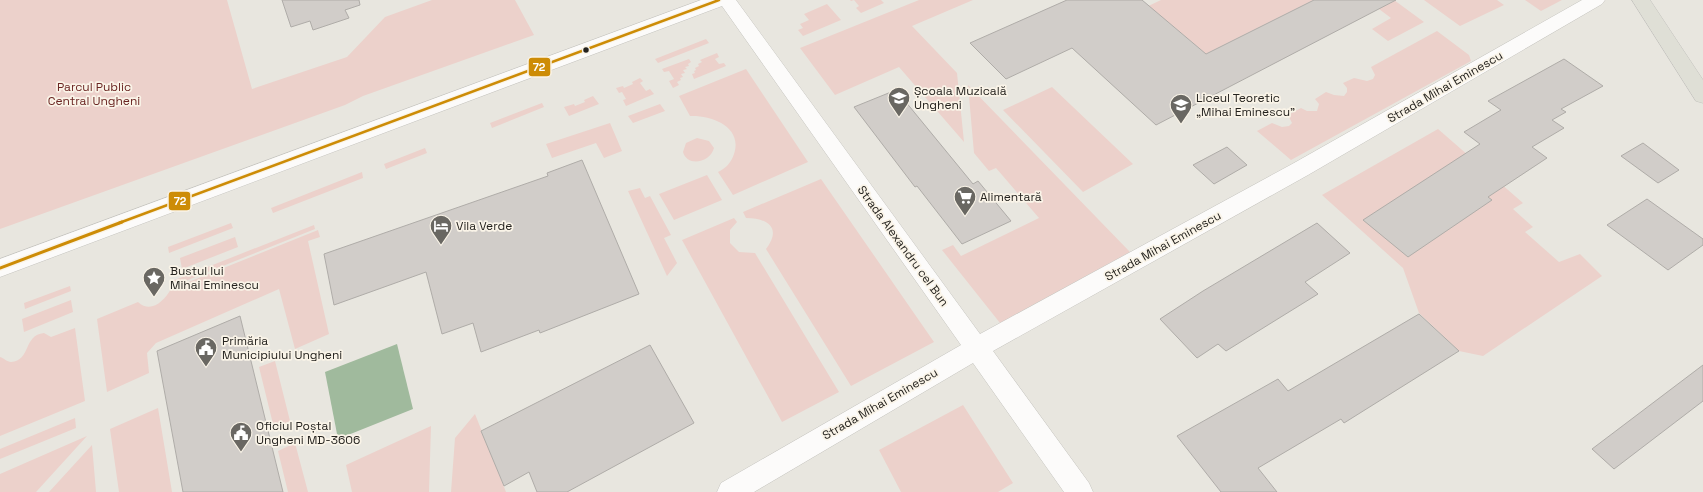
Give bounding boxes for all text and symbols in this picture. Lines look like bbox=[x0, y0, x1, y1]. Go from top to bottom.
unlabelled marker bbox=[581, 45, 591, 55]
street label: Strada Mihai Eminescu bbox=[1384, 47, 1506, 127]
line badge: 72 bbox=[528, 57, 551, 77]
text: 72 bbox=[533, 60, 546, 74]
park label: Parcul Public Central Ungheni bbox=[48, 79, 140, 109]
place label: Școala Muzicală Ungheni bbox=[914, 83, 1007, 113]
school or university icon: Școala Muzicală Ungheni bbox=[886, 85, 912, 118]
place label: Liceul Teoretic „Mihai Eminescu” bbox=[1196, 90, 1295, 120]
school or university icon: Liceul Teoretic „Mihai Eminescu” bbox=[1168, 92, 1194, 125]
street label: Strada Alexandru cel Bun bbox=[854, 182, 952, 310]
supermarket icon: Alimentară bbox=[952, 184, 978, 217]
place label: Alimentară bbox=[980, 189, 1042, 205]
line badge: 72 bbox=[168, 191, 191, 211]
text: 72 bbox=[174, 194, 187, 208]
street label: Strada Mihai Eminescu bbox=[1102, 207, 1224, 285]
hotel icon: Vila Verde bbox=[428, 213, 454, 246]
place label: Vila Verde bbox=[456, 218, 512, 234]
place label: Bustul lui Mihai Eminescu bbox=[170, 263, 259, 293]
place icon: Bustul lui Mihai Eminescu bbox=[141, 265, 167, 298]
place label: Primăria Municipiului Ungheni bbox=[222, 333, 342, 363]
public building icon: Primăria Municipiului Ungheni bbox=[193, 335, 219, 368]
street label: Strada Mihai Eminescu bbox=[819, 364, 941, 444]
place label: Oficiul Poștal Ungheni MD-3606 bbox=[256, 418, 360, 448]
public building icon: Oficiul Poștal Ungheni MD-3606 bbox=[228, 420, 254, 453]

